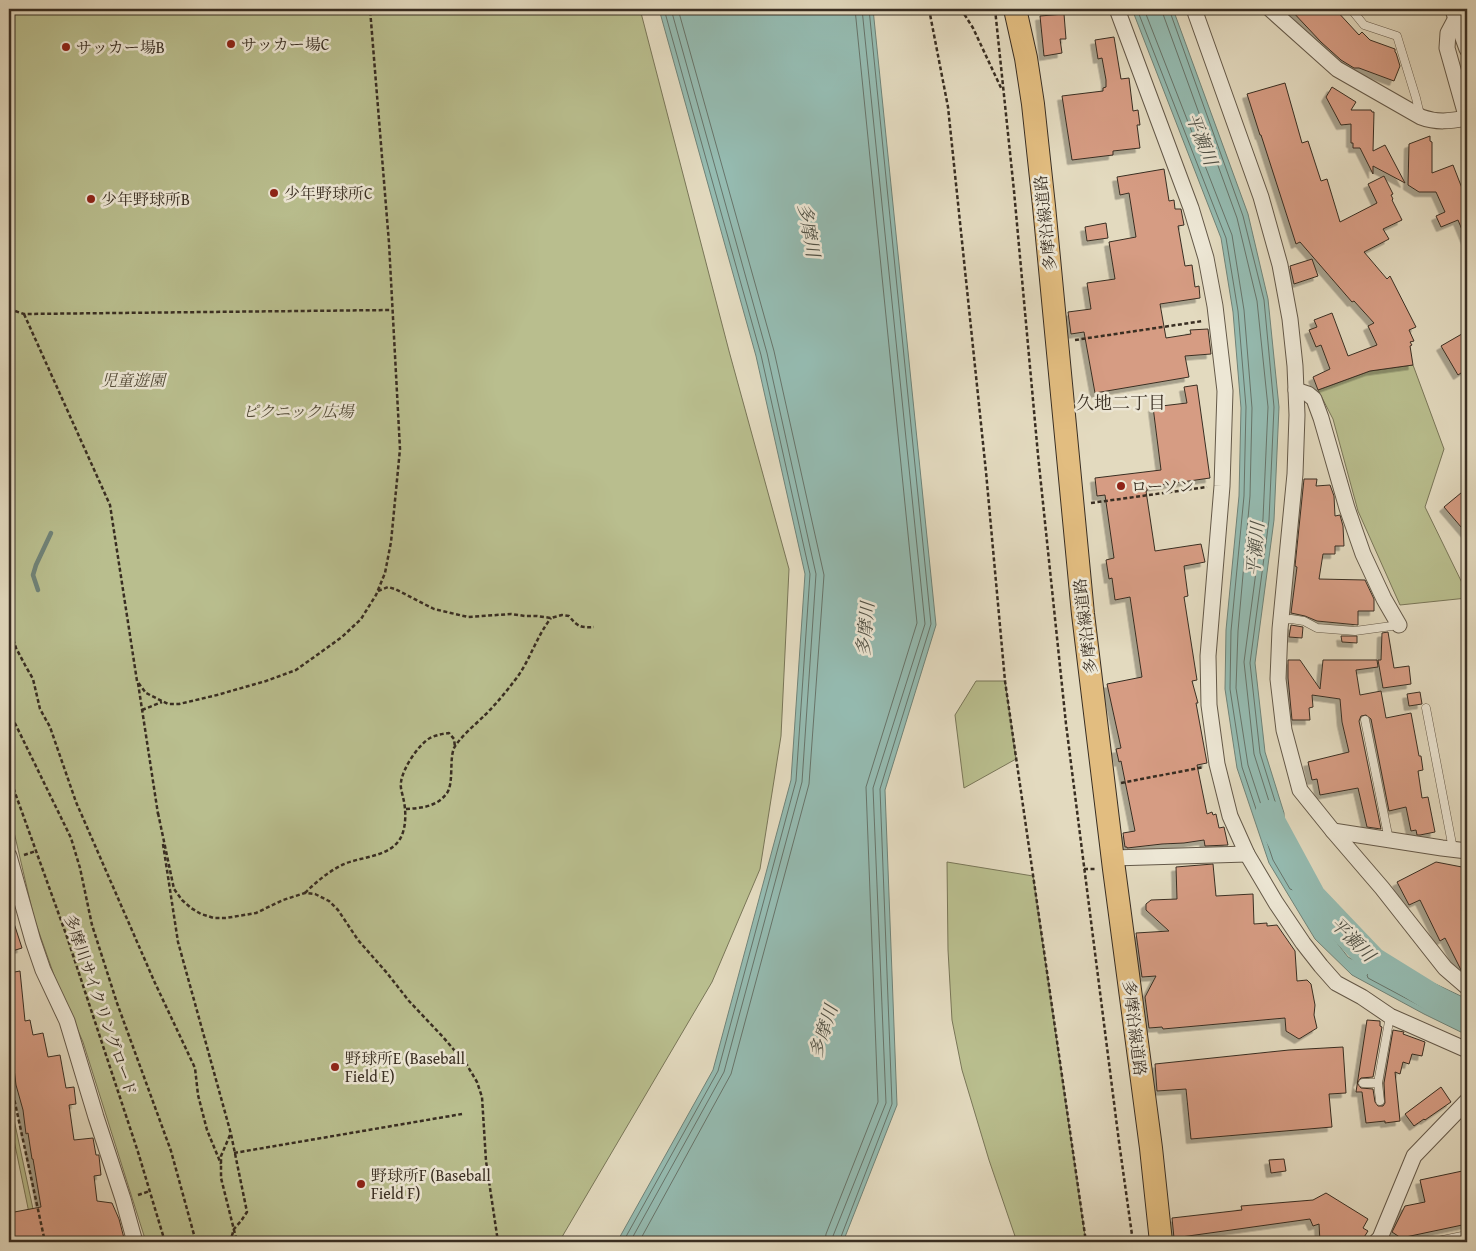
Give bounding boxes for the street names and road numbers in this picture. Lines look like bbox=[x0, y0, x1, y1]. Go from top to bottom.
street label: 多摩沿線道路 bbox=[1028, 174, 1062, 272]
street label: 多摩沿線道路 bbox=[1067, 577, 1103, 675]
street label: 多摩川サイクリングロード bbox=[59, 911, 143, 1099]
street label: 多摩沿線道路 bbox=[1117, 979, 1153, 1077]

